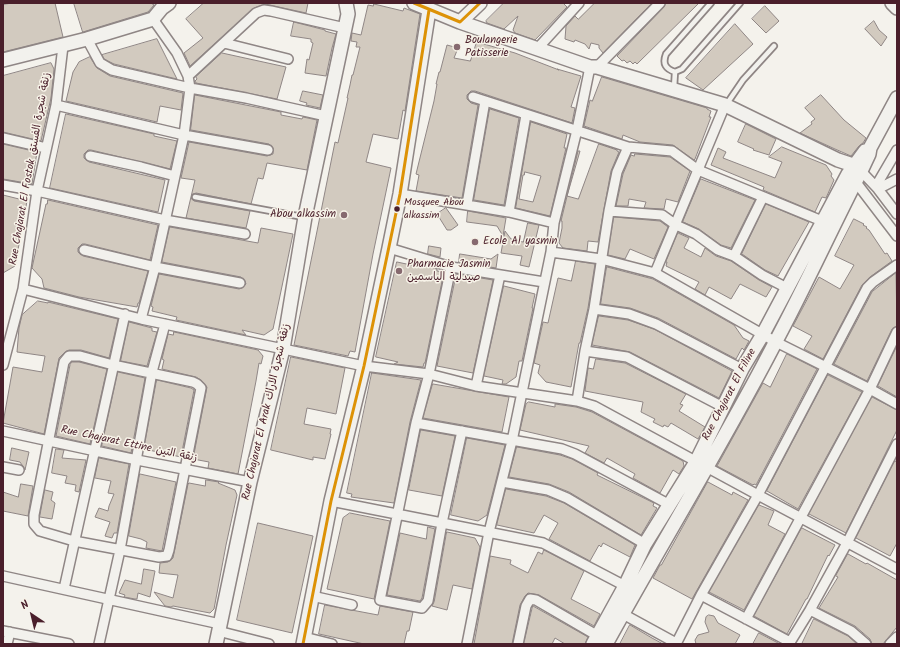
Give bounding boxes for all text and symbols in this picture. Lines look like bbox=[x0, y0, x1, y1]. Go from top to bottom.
place label: Boulangerie Patisserie bbox=[465, 34, 517, 60]
marker: Boulangerie Patisserie bbox=[452, 42, 462, 52]
street label: Rue Chajarat El Fostok زنقة شجرة الفستق bbox=[8, 72, 54, 266]
place label: Mosquee Abou alkassim bbox=[404, 197, 464, 220]
marker: Mosquee Abou alkassim bbox=[392, 204, 402, 214]
place label: Abou alkassim bbox=[270, 208, 336, 222]
marker: Abou alkassim bbox=[339, 210, 349, 220]
place label: Ecole Al yasmin bbox=[483, 235, 557, 249]
marker: Ecole Al yasmin bbox=[470, 237, 480, 247]
place label: Pharmacie Jasmin صيدلية الياسمين bbox=[407, 258, 491, 284]
marker: Pharmacie Jasmin صيدلية الياسمين bbox=[394, 266, 404, 276]
street label: Rue Chajarat El Arak زنقة شجرة الاراك bbox=[240, 322, 294, 502]
street label: Rue Chajarat El Filine bbox=[700, 347, 760, 443]
street label: Rue Chajarat Ettine زنقة التين bbox=[60, 424, 198, 466]
north arrow bbox=[12, 595, 52, 635]
text: N bbox=[17, 596, 33, 615]

